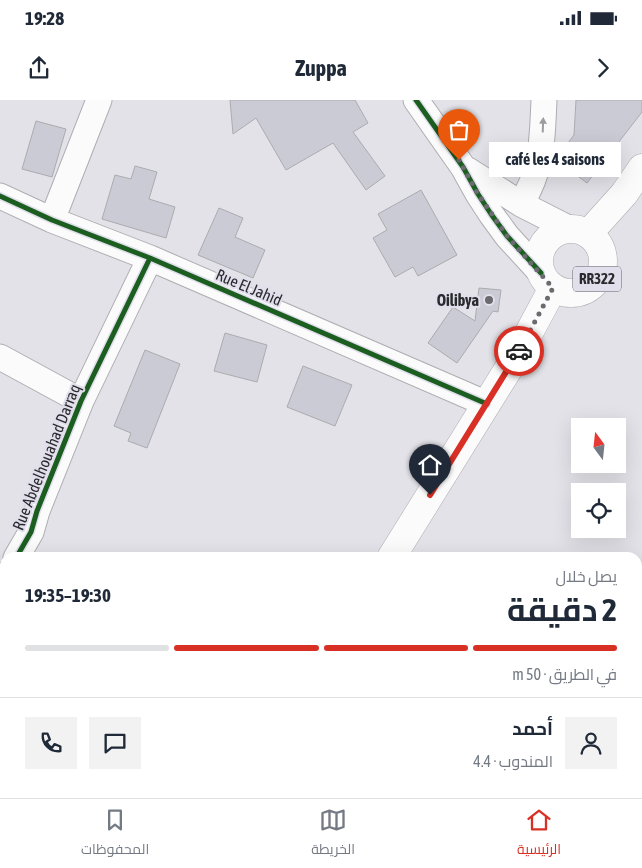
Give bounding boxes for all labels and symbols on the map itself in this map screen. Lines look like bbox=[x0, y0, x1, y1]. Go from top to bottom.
pin bbox=[438, 109, 480, 160]
one-way arrow bbox=[539, 117, 547, 133]
callout: café les 4 saisons bbox=[489, 142, 622, 178]
street label: Rue El Jahid bbox=[213, 265, 285, 309]
road number: RR322 bbox=[573, 266, 621, 292]
place label: Oilibya bbox=[437, 291, 479, 309]
marker: Oilibya bbox=[483, 294, 495, 306]
courier bbox=[494, 326, 544, 376]
street label: Rue Abdelhouahad Darraq bbox=[8, 381, 84, 533]
north arrow bbox=[571, 418, 626, 472]
pin bbox=[409, 444, 451, 495]

